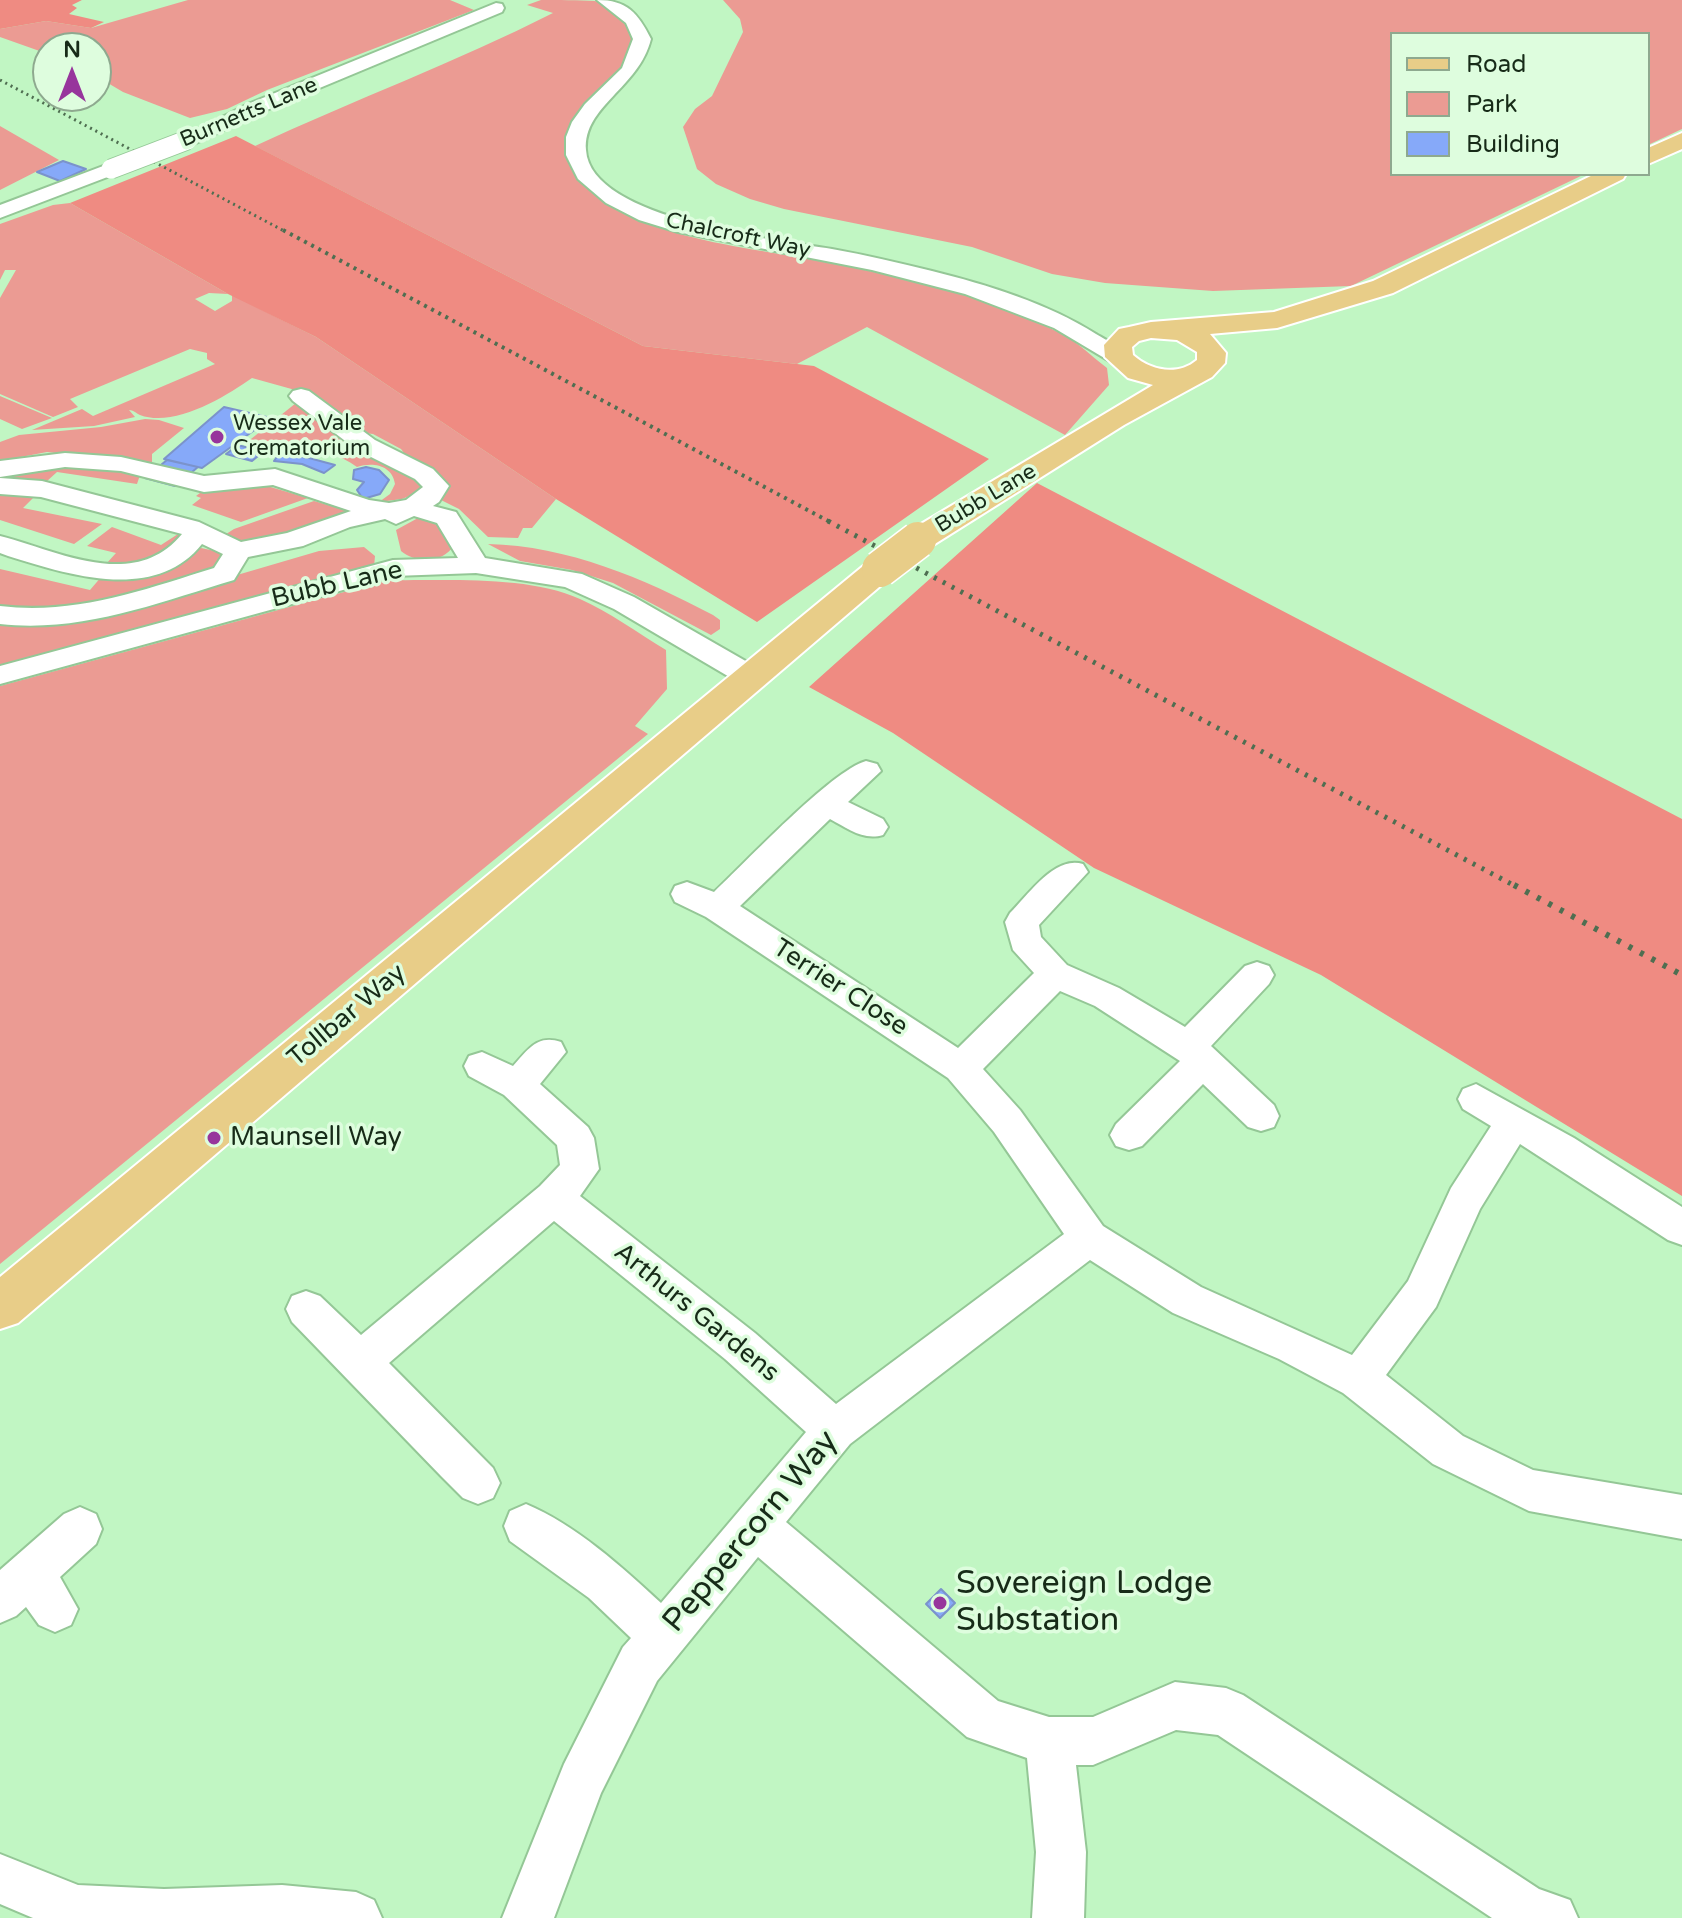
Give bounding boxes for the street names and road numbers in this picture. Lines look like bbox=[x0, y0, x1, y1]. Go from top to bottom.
street label: Burnetts Lane bbox=[176, 72, 322, 154]
street label: Chalcroft Way bbox=[663, 208, 813, 264]
street label: Bubb Lane bbox=[931, 459, 1041, 539]
street label: Bubb Lane bbox=[269, 555, 405, 615]
street label: Terrier Close bbox=[767, 933, 913, 1043]
street label: Tollbar Way bbox=[282, 958, 412, 1074]
street label: Arthurs Gardens bbox=[607, 1237, 785, 1389]
street label: Peppercorn Way bbox=[655, 1423, 847, 1641]

